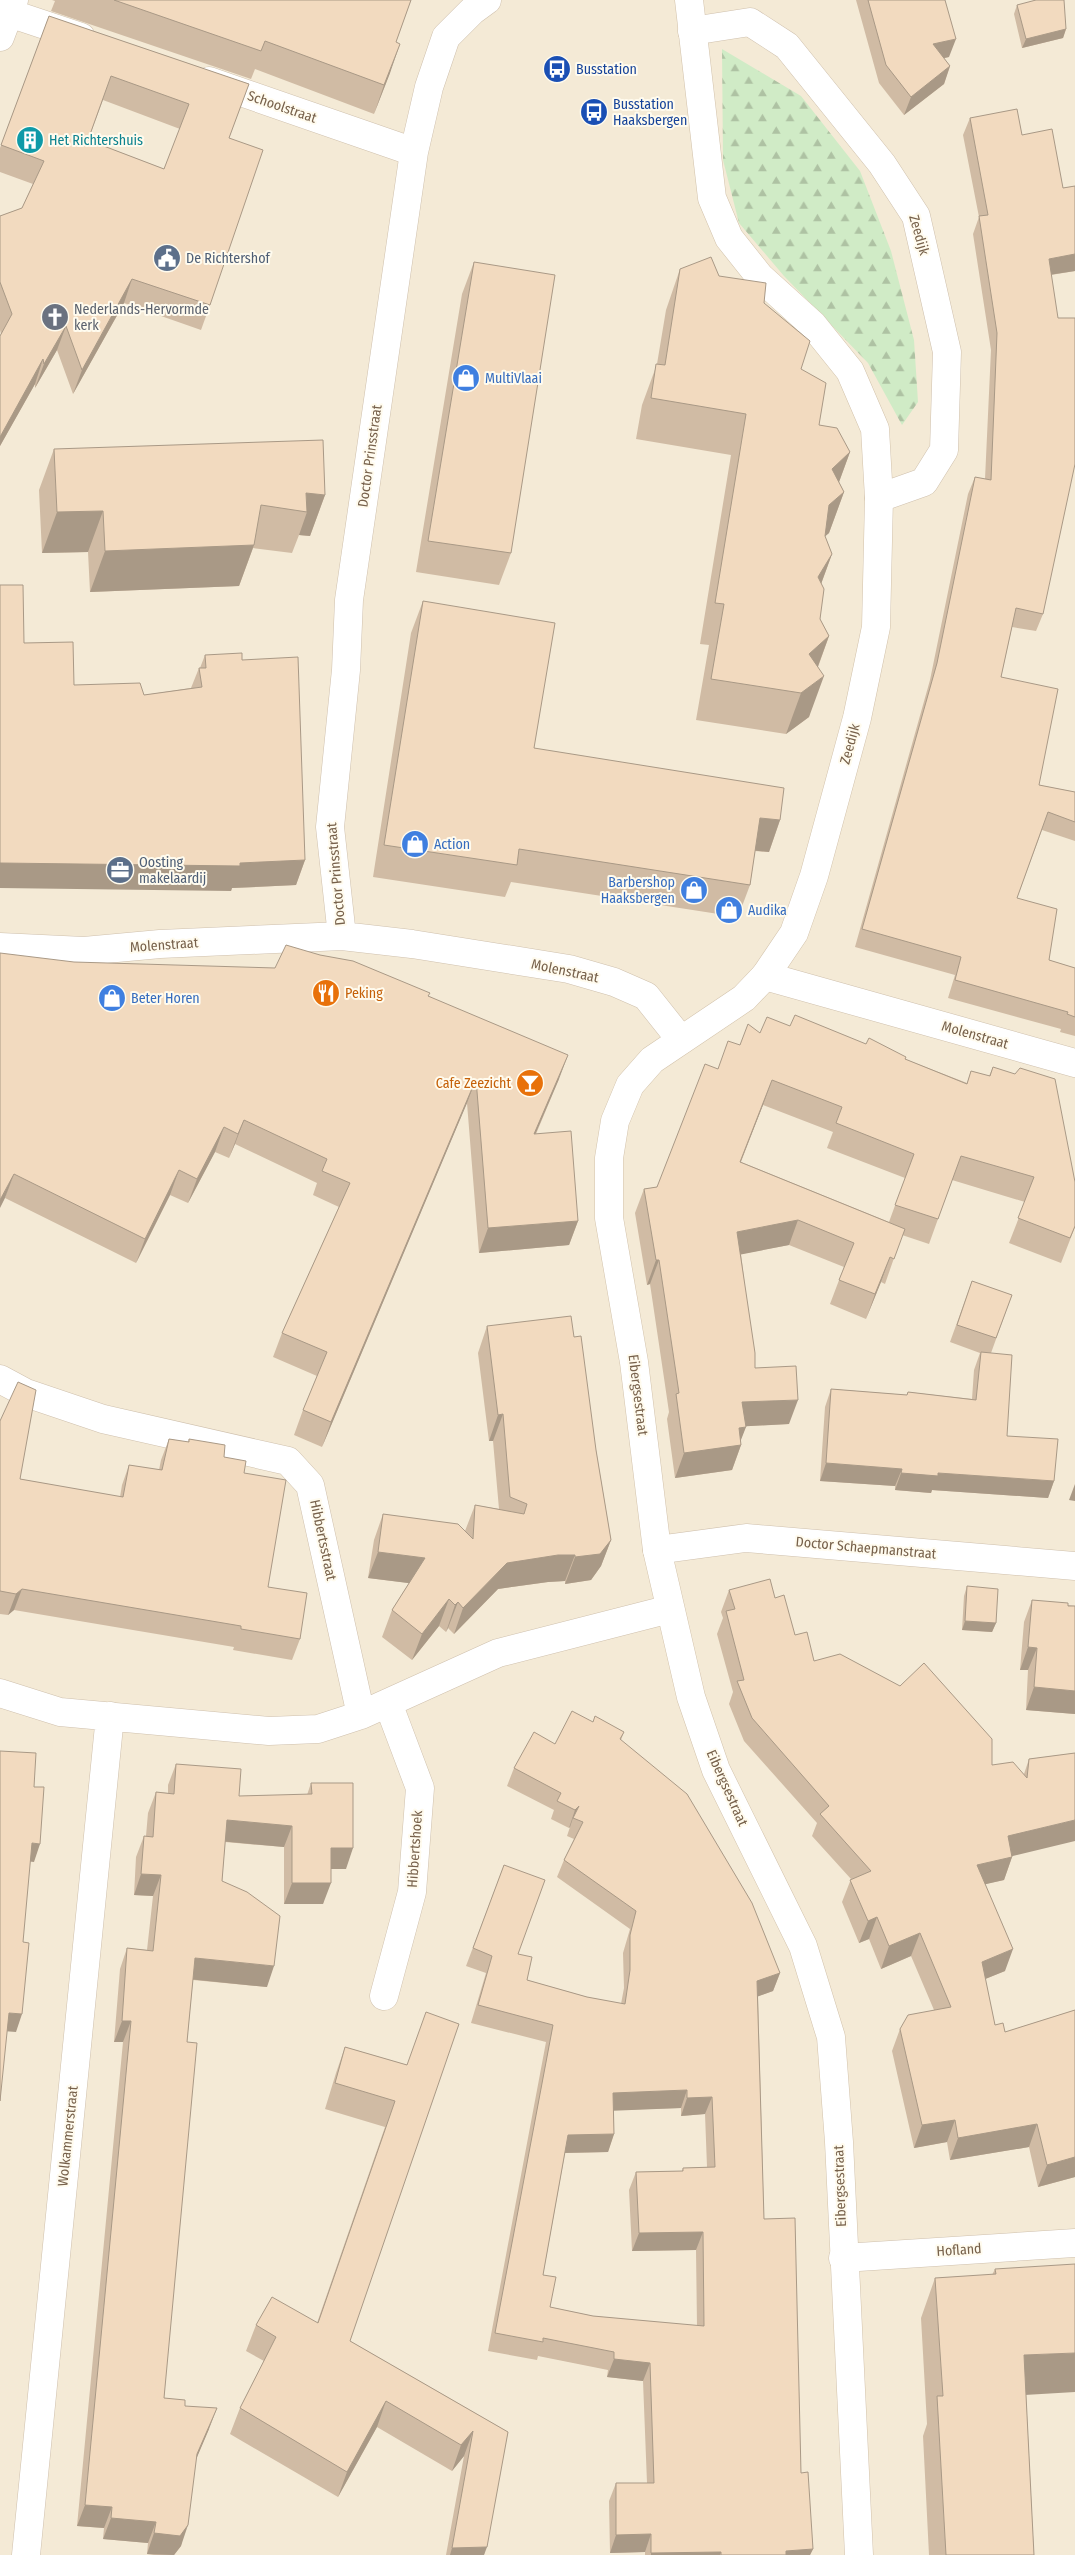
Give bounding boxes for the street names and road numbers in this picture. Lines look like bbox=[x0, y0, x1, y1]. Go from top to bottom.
street label: Schoolstraat bbox=[245, 87, 319, 127]
street label: Zeedijk bbox=[905, 213, 933, 258]
street label: Doctor Prinsstraat bbox=[354, 403, 386, 508]
street label: Zeedijk bbox=[836, 721, 864, 766]
street label: Doctor Prinsstraat bbox=[323, 821, 349, 926]
street label: Molenstraat bbox=[129, 934, 199, 956]
street label: Molenstraat bbox=[530, 956, 601, 987]
street label: Molenstraat bbox=[940, 1017, 1011, 1053]
street label: Eibergsestraat bbox=[625, 1353, 651, 1437]
street label: Hibbertsstraat bbox=[306, 1498, 340, 1582]
street label: Doctor Schaepmanstraat bbox=[795, 1533, 937, 1563]
street label: Eibergsestraat bbox=[703, 1747, 752, 1829]
street label: Hibbertshoek bbox=[404, 1809, 426, 1888]
street label: Wolkammerstraat bbox=[54, 2084, 82, 2187]
street label: Eibergsestraat bbox=[830, 2144, 850, 2227]
street label: Hofland bbox=[936, 2240, 982, 2260]

